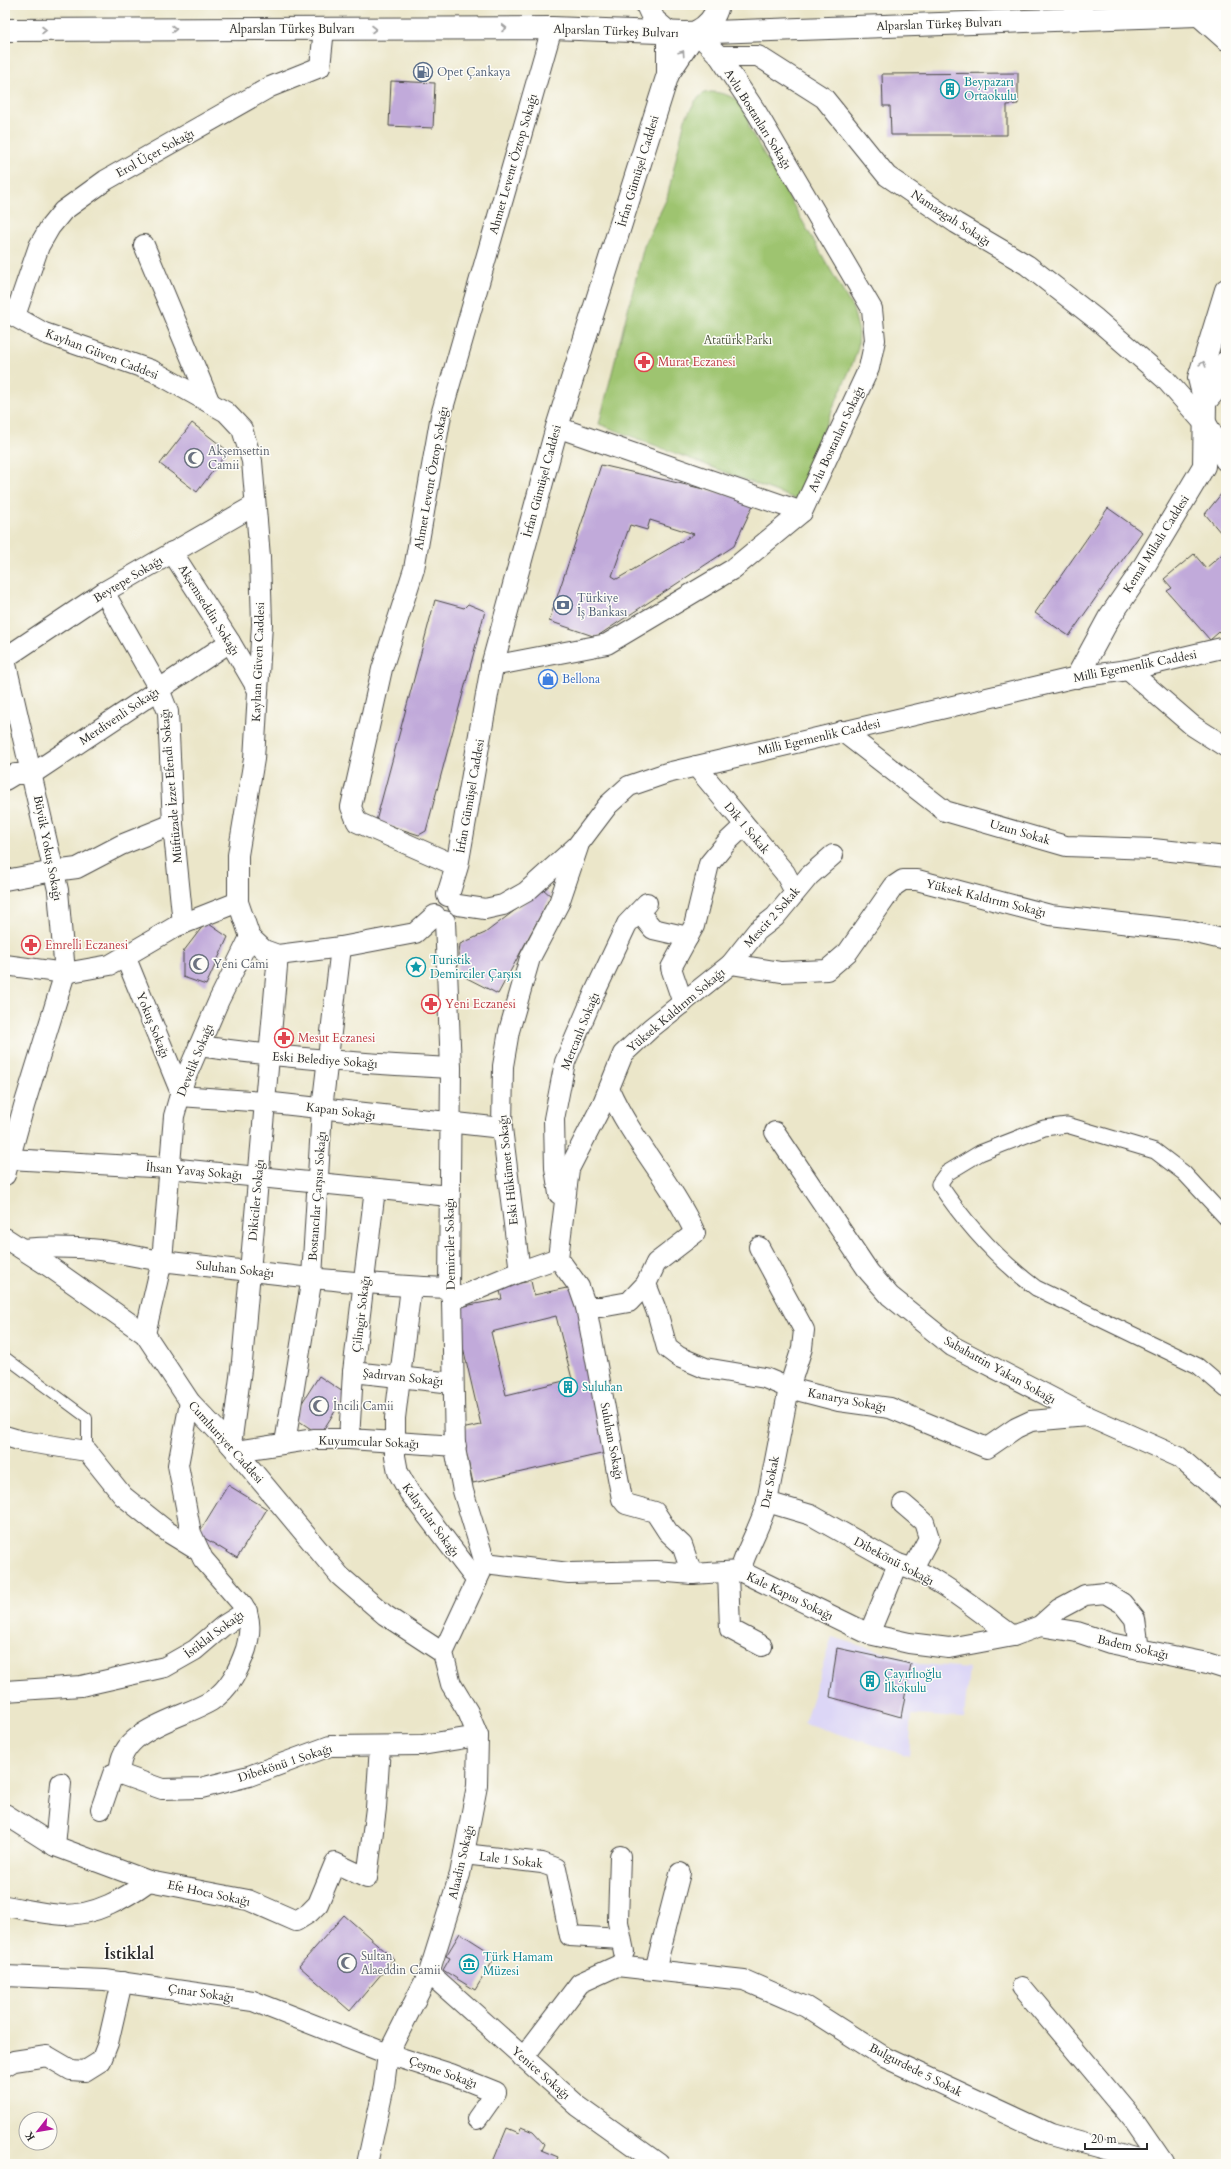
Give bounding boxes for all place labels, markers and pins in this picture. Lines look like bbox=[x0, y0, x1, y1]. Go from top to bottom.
fuel station icon: Opet Çankaya bbox=[412, 61, 434, 83]
place label: Opet Çankaya bbox=[437, 64, 511, 80]
place label: Beypazarı Ortaokulu bbox=[964, 74, 1017, 104]
building icon: Beypazarı Ortaokulu bbox=[939, 78, 961, 100]
pharmacy icon: Murat Eczanesi bbox=[633, 351, 655, 373]
place label: Murat Eczanesi bbox=[658, 354, 736, 370]
place label: Akşemsettin Camii bbox=[208, 443, 270, 473]
mosque icon: Akşemsettin Camii bbox=[183, 447, 205, 469]
place label: Türkiye İş Bankası bbox=[577, 590, 628, 620]
bank icon: Türkiye İş Bankası bbox=[552, 594, 574, 616]
shop icon: Bellona bbox=[537, 668, 559, 690]
place label: Bellona bbox=[562, 671, 601, 687]
pharmacy icon: Emrelli Eczanesi bbox=[20, 934, 42, 956]
place label: Emrelli Eczanesi bbox=[45, 937, 129, 953]
place label: Turistik Demirciler Çarşısı bbox=[430, 952, 522, 982]
mosque icon: Yeni Cami bbox=[188, 953, 210, 975]
place label: Yeni Cami bbox=[213, 956, 269, 972]
place icon: Turistik Demirciler Çarşısı bbox=[405, 956, 427, 978]
pharmacy icon: Yeni Eczanesi bbox=[420, 993, 442, 1015]
place label: Yeni Eczanesi bbox=[445, 996, 517, 1012]
pharmacy icon: Mesut Eczanesi bbox=[273, 1027, 295, 1049]
place label: Mesut Eczanesi bbox=[298, 1030, 376, 1046]
building icon: Suluhan bbox=[557, 1376, 579, 1398]
place label: Suluhan bbox=[582, 1379, 623, 1395]
mosque icon: İncili Camii bbox=[308, 1395, 330, 1417]
place label: İncili Camii bbox=[333, 1397, 394, 1414]
place label: Çayırlıoğlu İlkokulu bbox=[884, 1666, 942, 1696]
building icon: Çayırlıoğlu İlkokulu bbox=[859, 1670, 881, 1692]
place label: Sultan Alaeddin Camii bbox=[361, 1948, 441, 1978]
place label: Türk Hamam Müzesi bbox=[483, 1949, 554, 1979]
mosque icon: Sultan Alaeddin Camii bbox=[336, 1952, 358, 1974]
museum icon: Türk Hamam Müzesi bbox=[458, 1953, 480, 1975]

